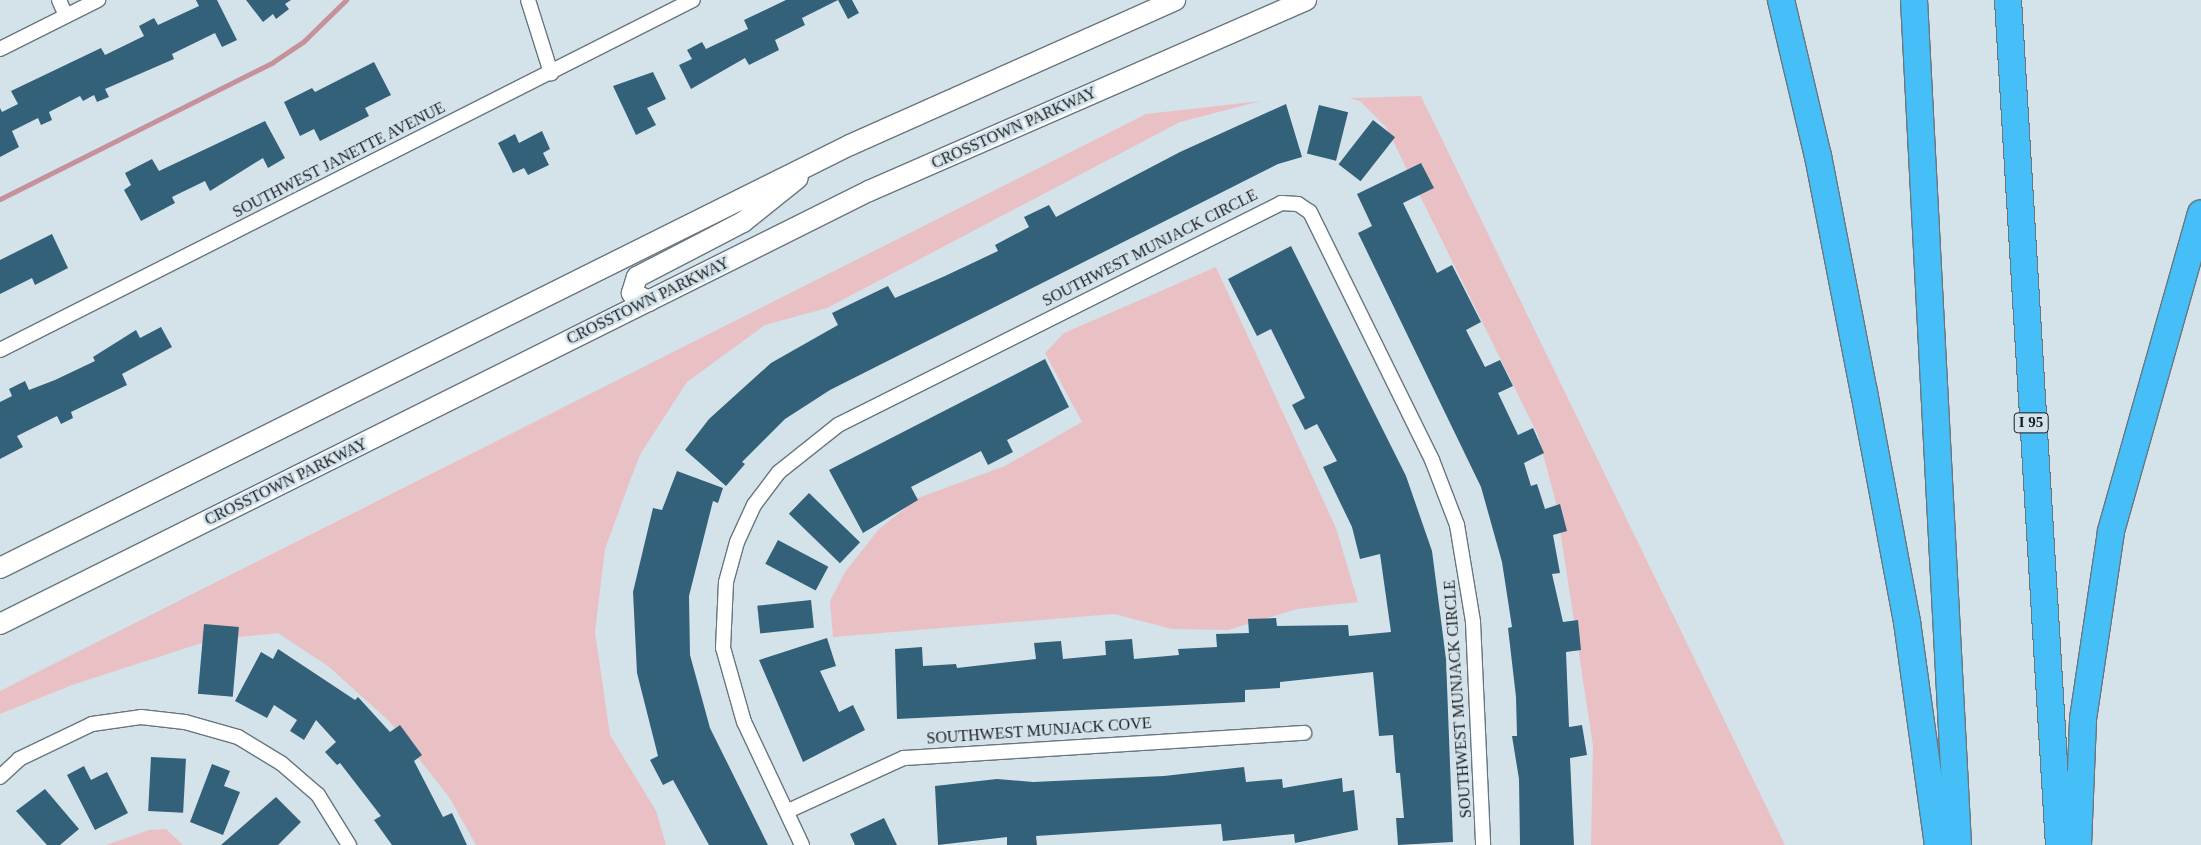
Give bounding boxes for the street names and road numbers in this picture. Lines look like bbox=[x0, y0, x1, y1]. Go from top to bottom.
street label: CROSSTOWN PARKWAY bbox=[929, 83, 1099, 173]
street label: SOUTHWEST JANETTE AVENUE bbox=[229, 98, 449, 222]
street label: SOUTHWEST MUNJACK CIRCLE bbox=[1039, 185, 1261, 311]
street label: CROSSTOWN PARKWAY bbox=[564, 253, 732, 349]
road number: I 95 bbox=[2014, 410, 2048, 436]
street label: CROSSTOWN PARKWAY bbox=[202, 434, 370, 530]
street label: SOUTHWEST MUNJACK CIRCLE bbox=[1440, 579, 1476, 819]
street label: SOUTHWEST MUNJACK COVE bbox=[926, 714, 1152, 748]

